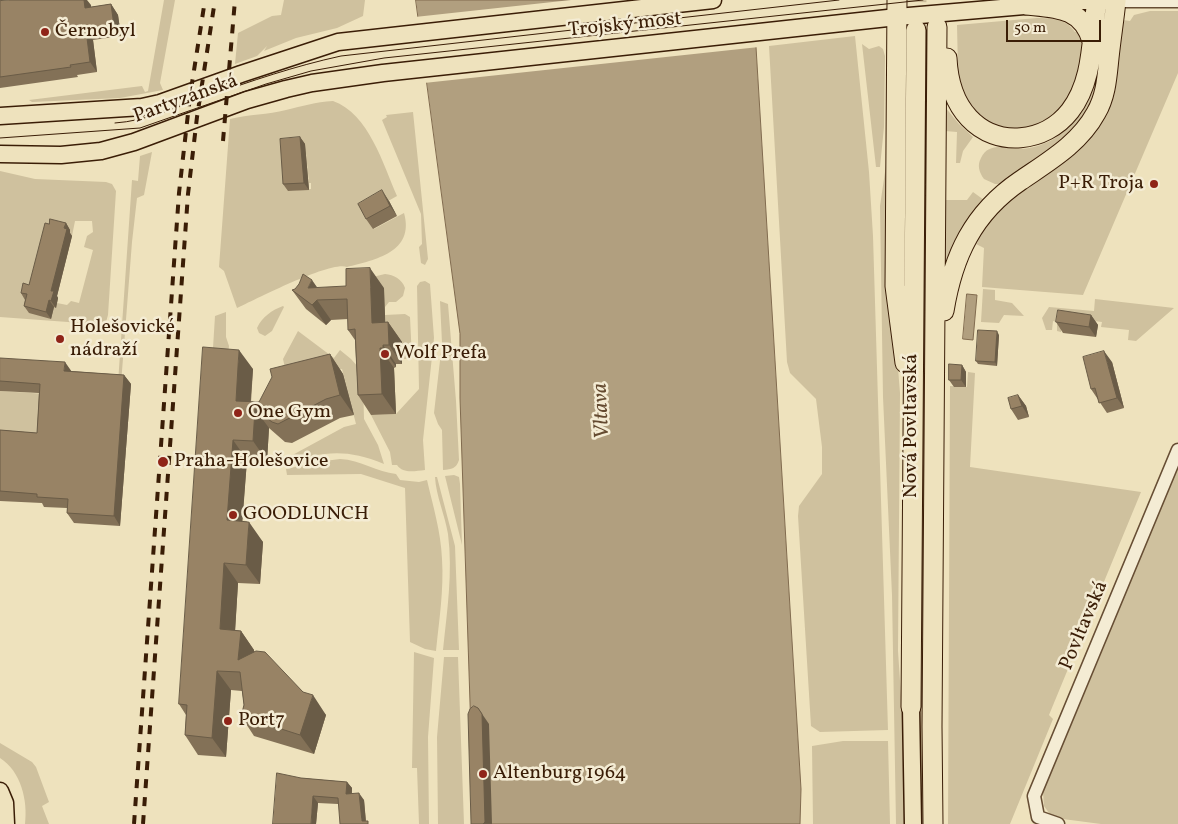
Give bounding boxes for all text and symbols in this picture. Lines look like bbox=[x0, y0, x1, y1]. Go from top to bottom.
street label: Trojský most bbox=[567, 8, 683, 44]
scale bar bbox=[1008, 10, 1103, 42]
text: 50 m bbox=[1014, 18, 1046, 39]
place label: Černobyl bbox=[55, 20, 136, 44]
marker: Černobyl bbox=[39, 26, 51, 38]
street label: Partyzánská bbox=[131, 70, 241, 130]
place label: P+R Troja bbox=[1058, 172, 1144, 196]
marker: P+R Troja bbox=[1148, 178, 1160, 190]
place label: Holešovické nádraží bbox=[70, 316, 175, 363]
marker: Holešovické nádraží bbox=[54, 333, 66, 345]
place label: Wolf Prefa bbox=[395, 342, 487, 366]
marker: Wolf Prefa bbox=[379, 348, 391, 360]
street label: Nová Povltavská bbox=[900, 354, 924, 498]
water label: Vltava bbox=[589, 382, 617, 440]
place label: One Gym bbox=[248, 401, 331, 425]
marker: One Gym bbox=[232, 407, 244, 419]
place label: Praha-Holešovice bbox=[174, 450, 329, 474]
marker: Praha-Holešovice bbox=[156, 455, 170, 469]
place label: GOODLUNCH bbox=[243, 503, 369, 527]
marker: GOODLUNCH bbox=[227, 509, 239, 521]
street label: Povltavská bbox=[1055, 578, 1115, 674]
place label: Port7 bbox=[238, 709, 285, 733]
marker: Port7 bbox=[222, 715, 234, 727]
place label: Altenburg 1964 bbox=[493, 762, 627, 786]
marker: Altenburg 1964 bbox=[477, 768, 489, 780]

